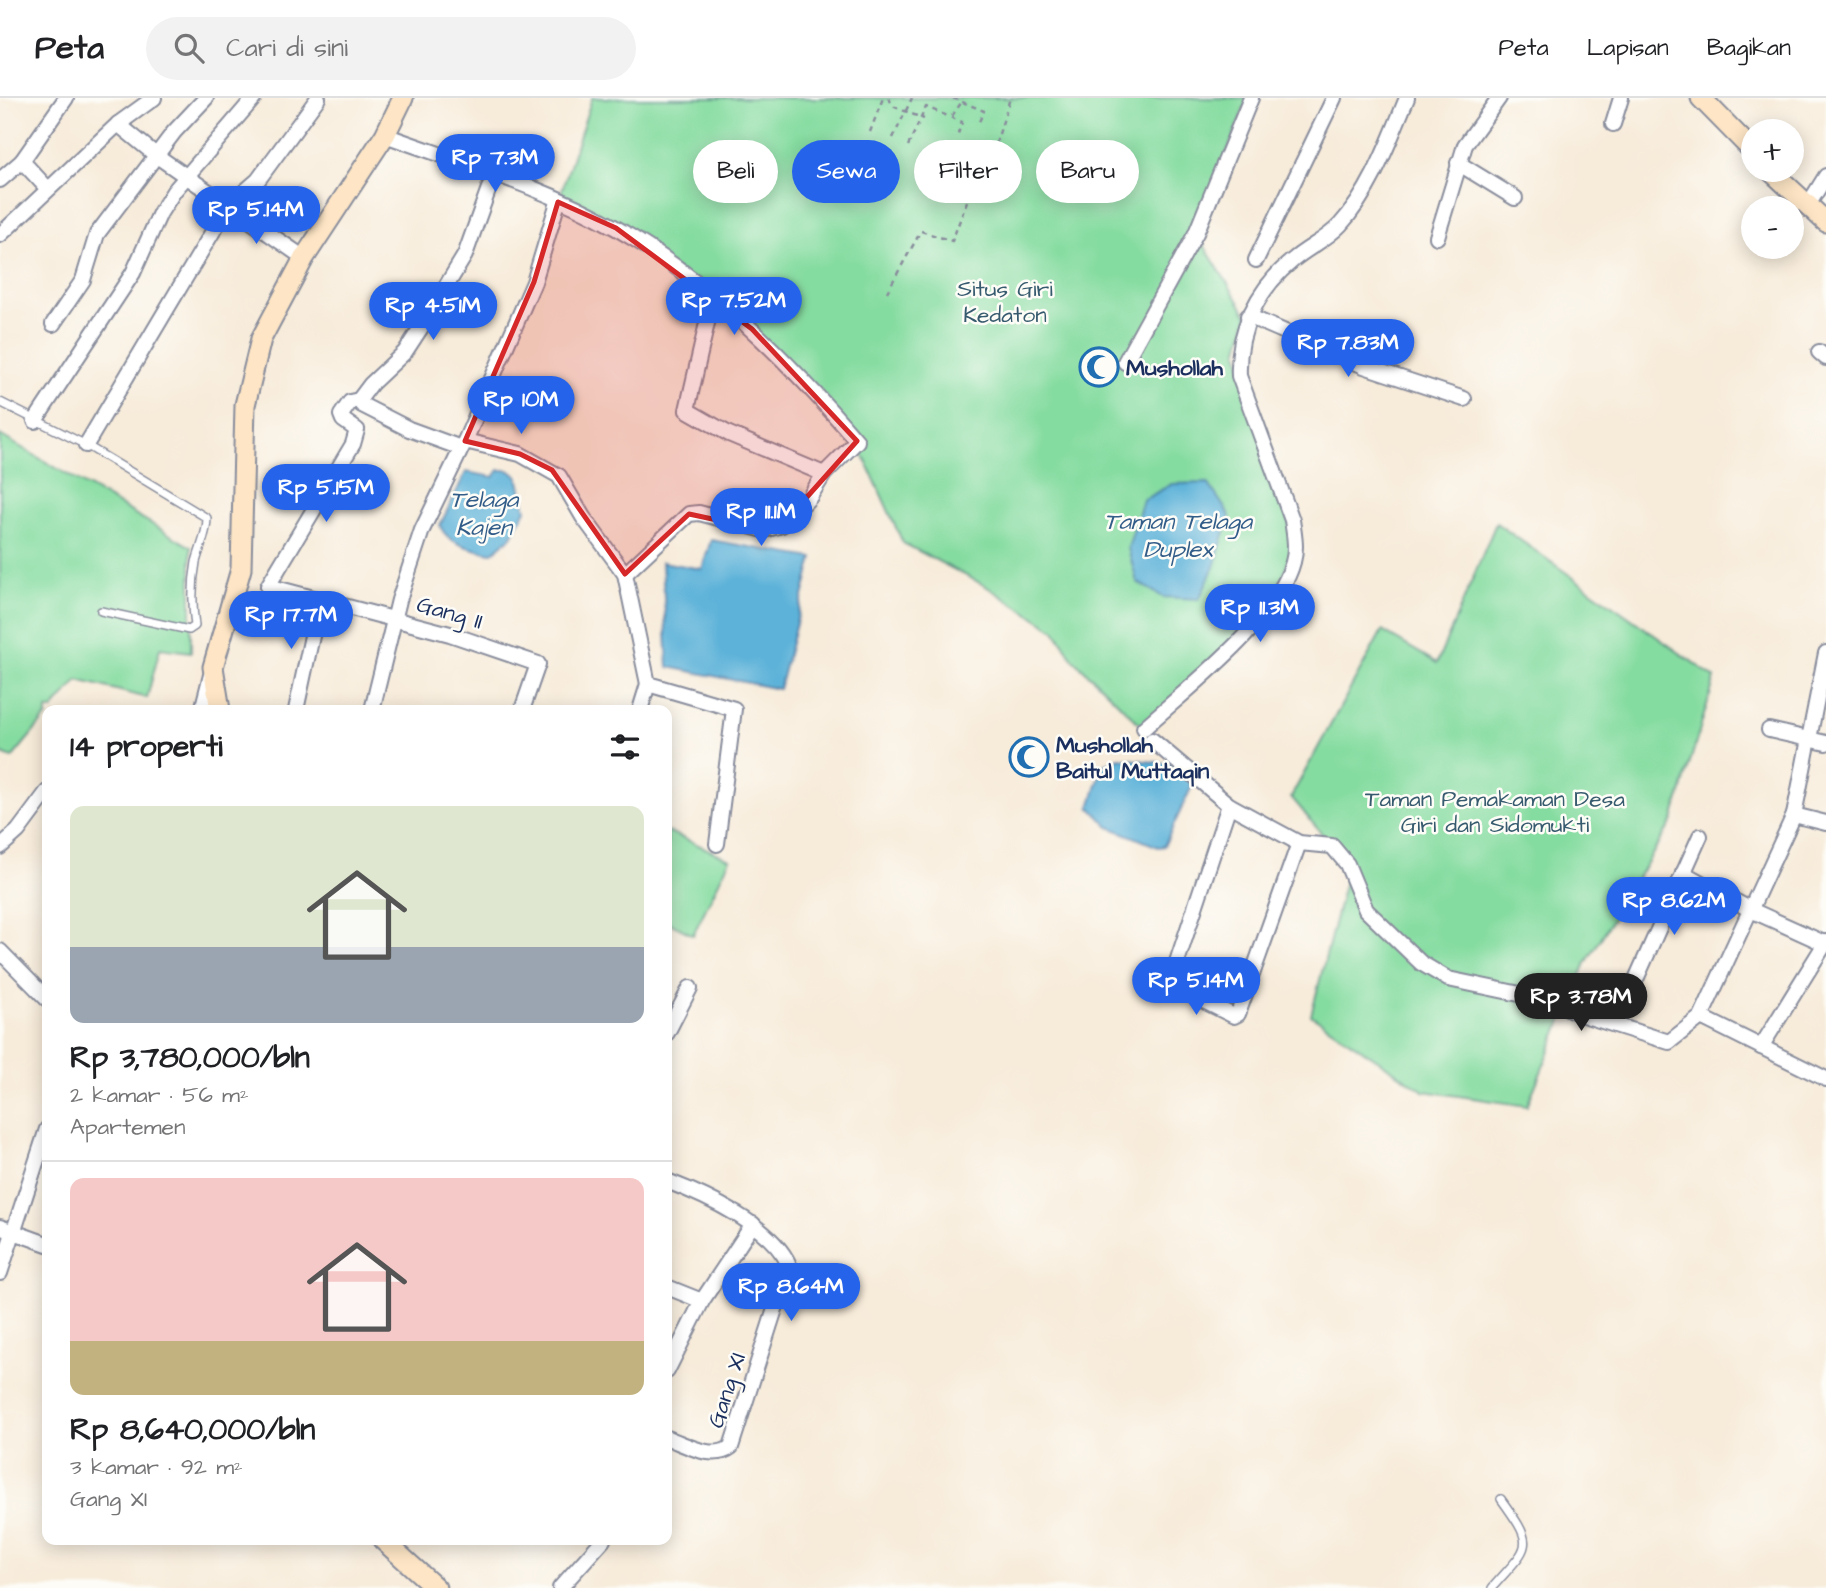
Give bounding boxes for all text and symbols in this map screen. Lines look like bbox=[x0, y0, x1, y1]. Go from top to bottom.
search box bbox=[146, 17, 636, 80]
text: Peta bbox=[35, 25, 104, 71]
icon: search bbox=[170, 29, 208, 67]
text: Cari di sini bbox=[226, 30, 348, 66]
text: Peta bbox=[1498, 31, 1549, 65]
text: Lapisan bbox=[1587, 31, 1669, 65]
text: Bagikan bbox=[1707, 31, 1791, 65]
map controls bbox=[1741, 119, 1804, 259]
button: + bbox=[1741, 119, 1804, 182]
pin: Rp 7.3M bbox=[430, 134, 560, 194]
chip: Beli bbox=[693, 140, 778, 203]
chip: Sewa bbox=[792, 140, 900, 203]
chip: Filter bbox=[914, 140, 1022, 203]
chip: Baru bbox=[1036, 140, 1139, 203]
text: Rp 7.3M bbox=[452, 141, 538, 173]
pin: Rp 5.14M bbox=[184, 186, 328, 246]
text: Rp 5.14M bbox=[208, 193, 304, 225]
button: − bbox=[1741, 196, 1804, 259]
park label: Situs Giri Kedaton bbox=[957, 273, 1053, 331]
pin: Rp 7.52M bbox=[662, 278, 806, 337]
pin: Rp 4.51M bbox=[361, 282, 505, 342]
text: Rp 7.52M bbox=[682, 284, 786, 316]
text: Rp 4.51M bbox=[385, 289, 481, 321]
pin: Rp 7.83M bbox=[1276, 320, 1420, 379]
text: Rp 7.83M bbox=[1297, 326, 1399, 358]
mosque icon: Mushollah bbox=[1078, 346, 1120, 388]
place label: Mushollah bbox=[1126, 352, 1224, 384]
pin: Rp 10M bbox=[464, 376, 578, 436]
text: Rp 10M bbox=[484, 383, 558, 415]
pin: Rp 5.15M bbox=[254, 464, 398, 524]
text: Rp 5.15M bbox=[278, 471, 374, 503]
water label: Telaga Kajen bbox=[450, 483, 520, 545]
pin: Rp 11.1M bbox=[689, 489, 833, 548]
text: Rp 11.1M bbox=[726, 495, 796, 527]
water label: Taman Telaga Duplex bbox=[1104, 505, 1254, 567]
pin: Rp 11.3M bbox=[1188, 584, 1332, 644]
street label: Gang II bbox=[413, 588, 486, 639]
text: Rp 11.3M bbox=[1221, 591, 1299, 623]
pin: Rp 17.7M bbox=[219, 592, 363, 651]
text: Rp 17.7M bbox=[245, 598, 337, 630]
text: 14 properti bbox=[70, 726, 223, 768]
icon: filters bbox=[606, 728, 644, 766]
place label: Mushollah Baitul Muttaqin bbox=[1056, 729, 1210, 787]
mosque icon: Mushollah Baitul Muttaqin bbox=[1008, 736, 1050, 778]
park label: Taman Pemakaman Desa Giri dan Sidomukti bbox=[1365, 783, 1625, 841]
icon: home bbox=[294, 852, 420, 978]
pin: Rp 8.62M bbox=[1602, 878, 1746, 937]
text: Rp 8.62M bbox=[1622, 884, 1726, 916]
pin: Rp 5.14M bbox=[1124, 958, 1268, 1017]
text: Rp 5.14M bbox=[1148, 964, 1244, 996]
pin: Rp 3.78M bbox=[1509, 974, 1653, 1033]
text: Rp 3.78M bbox=[1530, 980, 1632, 1012]
text: Rp 3,780,000/bln bbox=[70, 1037, 310, 1079]
text: 2 kamar · 56 m² bbox=[70, 1079, 249, 1111]
text: Apartemen bbox=[70, 1111, 186, 1143]
icon: home bbox=[294, 1224, 420, 1350]
pin: Rp 8.64M bbox=[719, 1264, 863, 1323]
text: Rp 8.64M bbox=[738, 1270, 844, 1302]
street label: Gang XI bbox=[700, 1349, 755, 1432]
text: Rp 8,640,000/bln bbox=[70, 1409, 315, 1451]
text: 3 kamar · 92 m² bbox=[70, 1451, 243, 1483]
text: Gang XI bbox=[70, 1483, 147, 1515]

